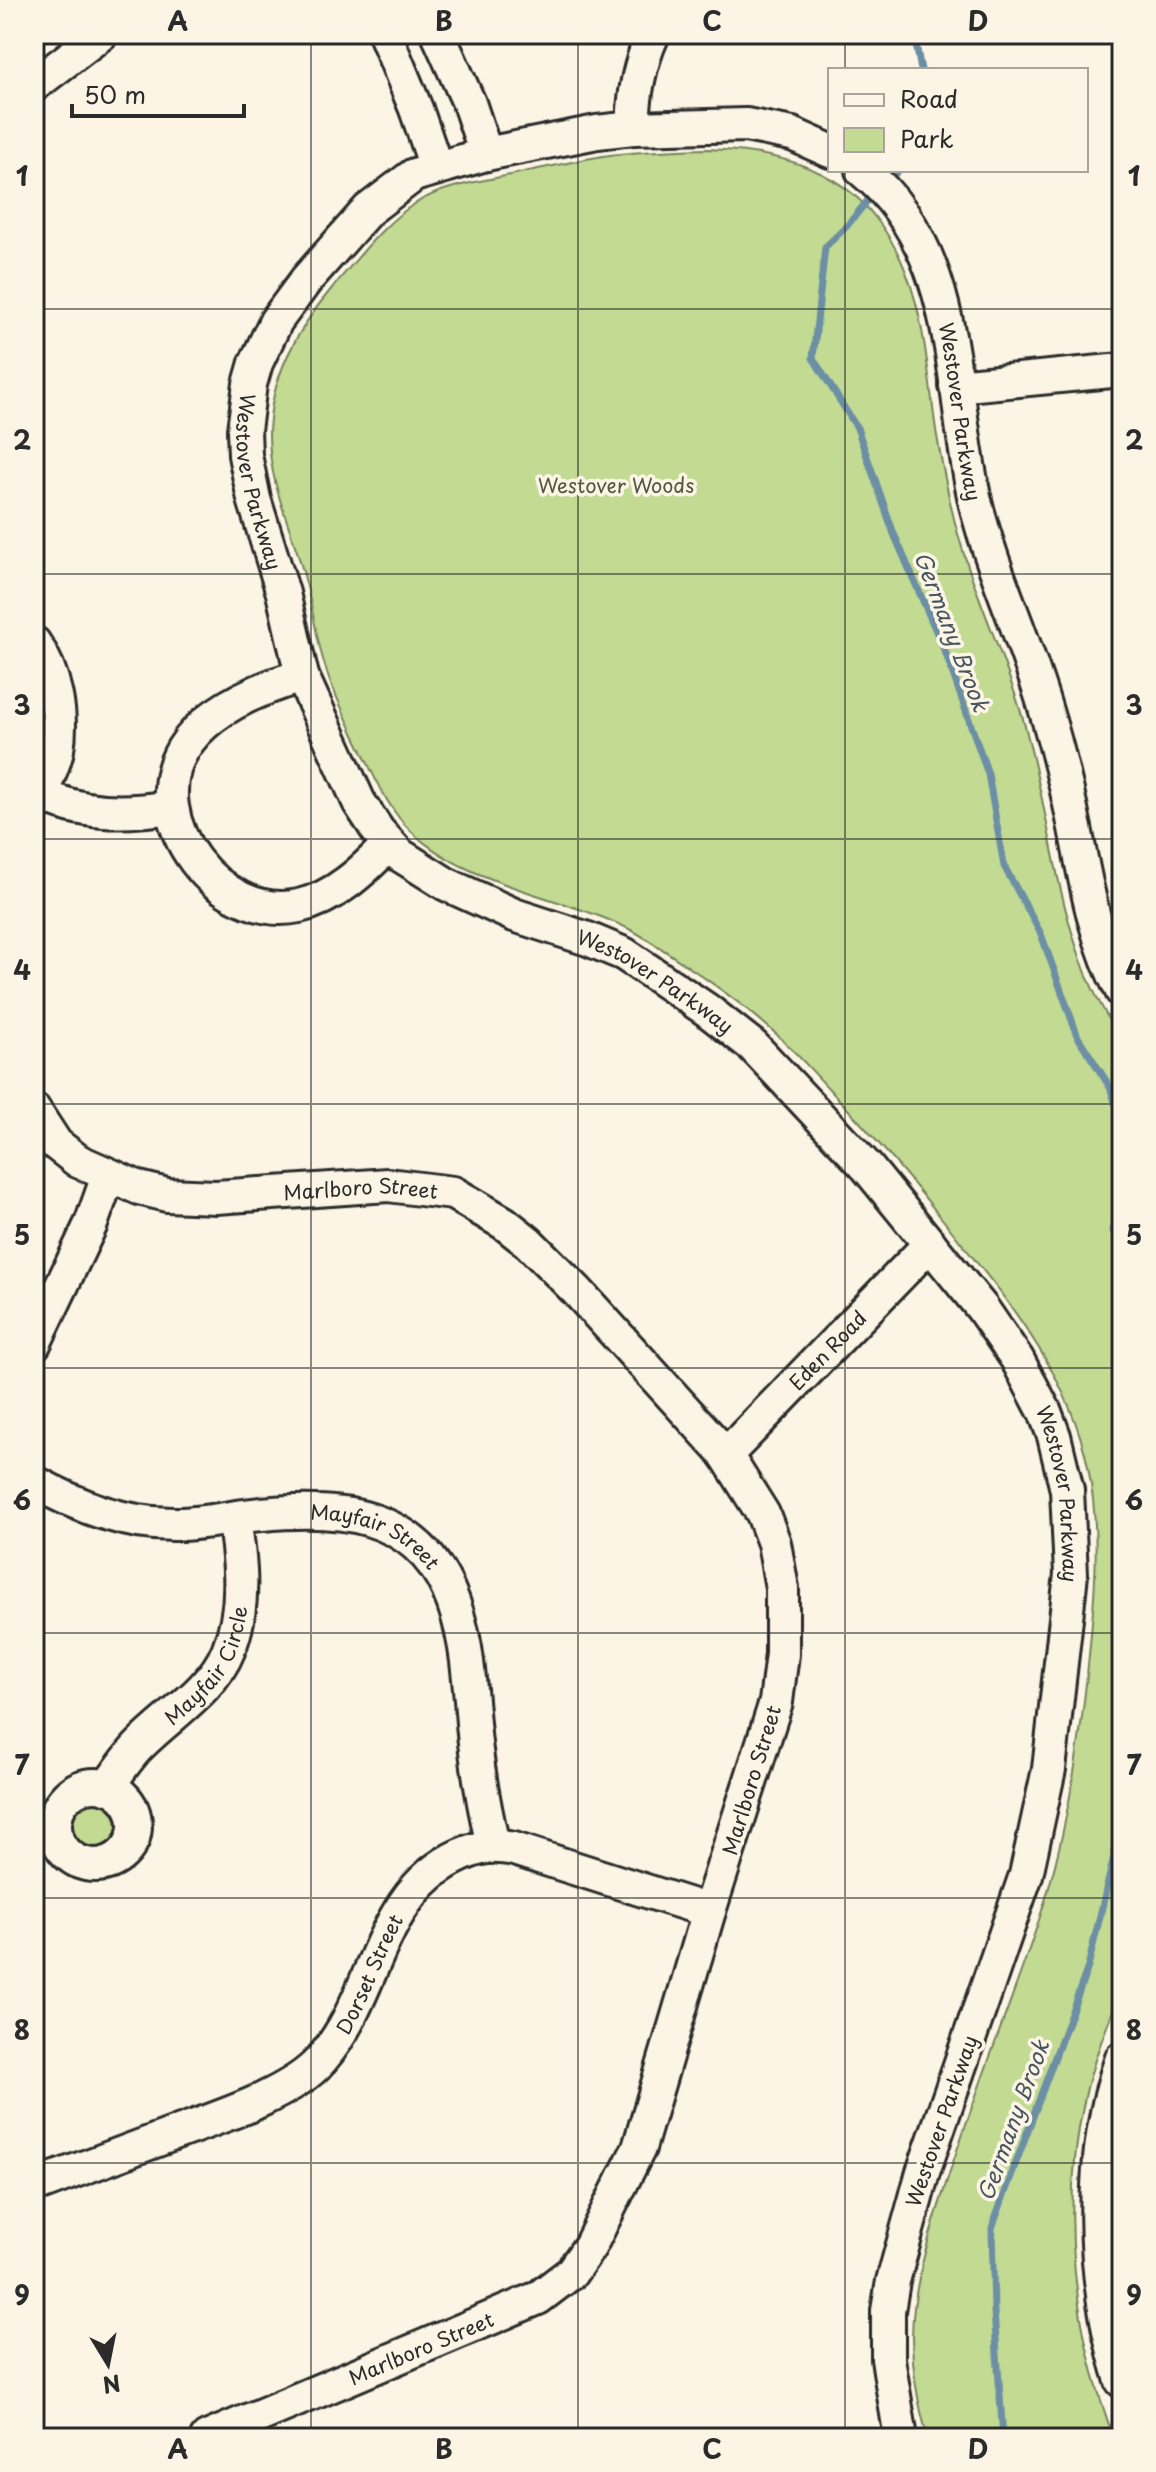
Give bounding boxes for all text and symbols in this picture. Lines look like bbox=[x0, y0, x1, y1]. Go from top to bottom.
text: A bbox=[168, 1, 188, 40]
text: B bbox=[435, 1, 453, 40]
text: C bbox=[702, 1, 722, 40]
text: D bbox=[968, 1, 988, 40]
scale bar bbox=[72, 68, 244, 118]
legend bbox=[828, 68, 1088, 172]
text: 50 m bbox=[84, 76, 146, 112]
text: Road bbox=[900, 80, 958, 116]
text: Park bbox=[900, 120, 954, 156]
text: 1 bbox=[16, 156, 28, 195]
text: 1 bbox=[1128, 156, 1140, 195]
street label: Westover Parkway bbox=[932, 320, 990, 503]
street label: Westover Parkway bbox=[229, 392, 290, 573]
text: 2 bbox=[13, 420, 31, 459]
text: 2 bbox=[1125, 420, 1143, 459]
park label: Westover Woods bbox=[538, 470, 694, 500]
water label: Germany Brook bbox=[907, 546, 999, 717]
text: 3 bbox=[13, 685, 31, 724]
text: 3 bbox=[1125, 685, 1143, 724]
street label: Westover Parkway bbox=[573, 921, 740, 1040]
text: 4 bbox=[13, 950, 31, 989]
text: 4 bbox=[1125, 950, 1143, 989]
street label: Marlboro Street bbox=[282, 1170, 440, 1207]
text: 5 bbox=[14, 1215, 30, 1254]
text: 5 bbox=[1126, 1215, 1142, 1254]
street label: Eden Road bbox=[782, 1303, 873, 1397]
street label: Westover Parkway bbox=[1029, 1401, 1086, 1584]
text: 6 bbox=[13, 1480, 31, 1519]
text: 6 bbox=[1125, 1480, 1143, 1519]
street label: Mayfair Street bbox=[310, 1497, 448, 1575]
street label: Mayfair Circle bbox=[157, 1604, 254, 1732]
street label: Marlboro Street bbox=[714, 1701, 788, 1859]
text: 7 bbox=[15, 1745, 30, 1784]
text: 7 bbox=[1127, 1745, 1142, 1784]
street label: Dorset Street bbox=[328, 1908, 410, 2040]
text: 8 bbox=[14, 2010, 30, 2049]
text: 8 bbox=[1126, 2010, 1142, 2049]
street label: Westover Parkway bbox=[898, 2031, 984, 2211]
water label: Germany Brook bbox=[968, 2034, 1057, 2205]
text: 9 bbox=[14, 2275, 30, 2314]
text: 9 bbox=[1126, 2275, 1142, 2314]
street label: Marlboro Street bbox=[344, 2304, 498, 2392]
north arrow bbox=[68, 2324, 148, 2404]
text: N bbox=[100, 2367, 123, 2403]
text: A bbox=[168, 2429, 188, 2468]
text: B bbox=[435, 2429, 453, 2468]
text: C bbox=[702, 2429, 722, 2468]
text: D bbox=[968, 2429, 988, 2468]

